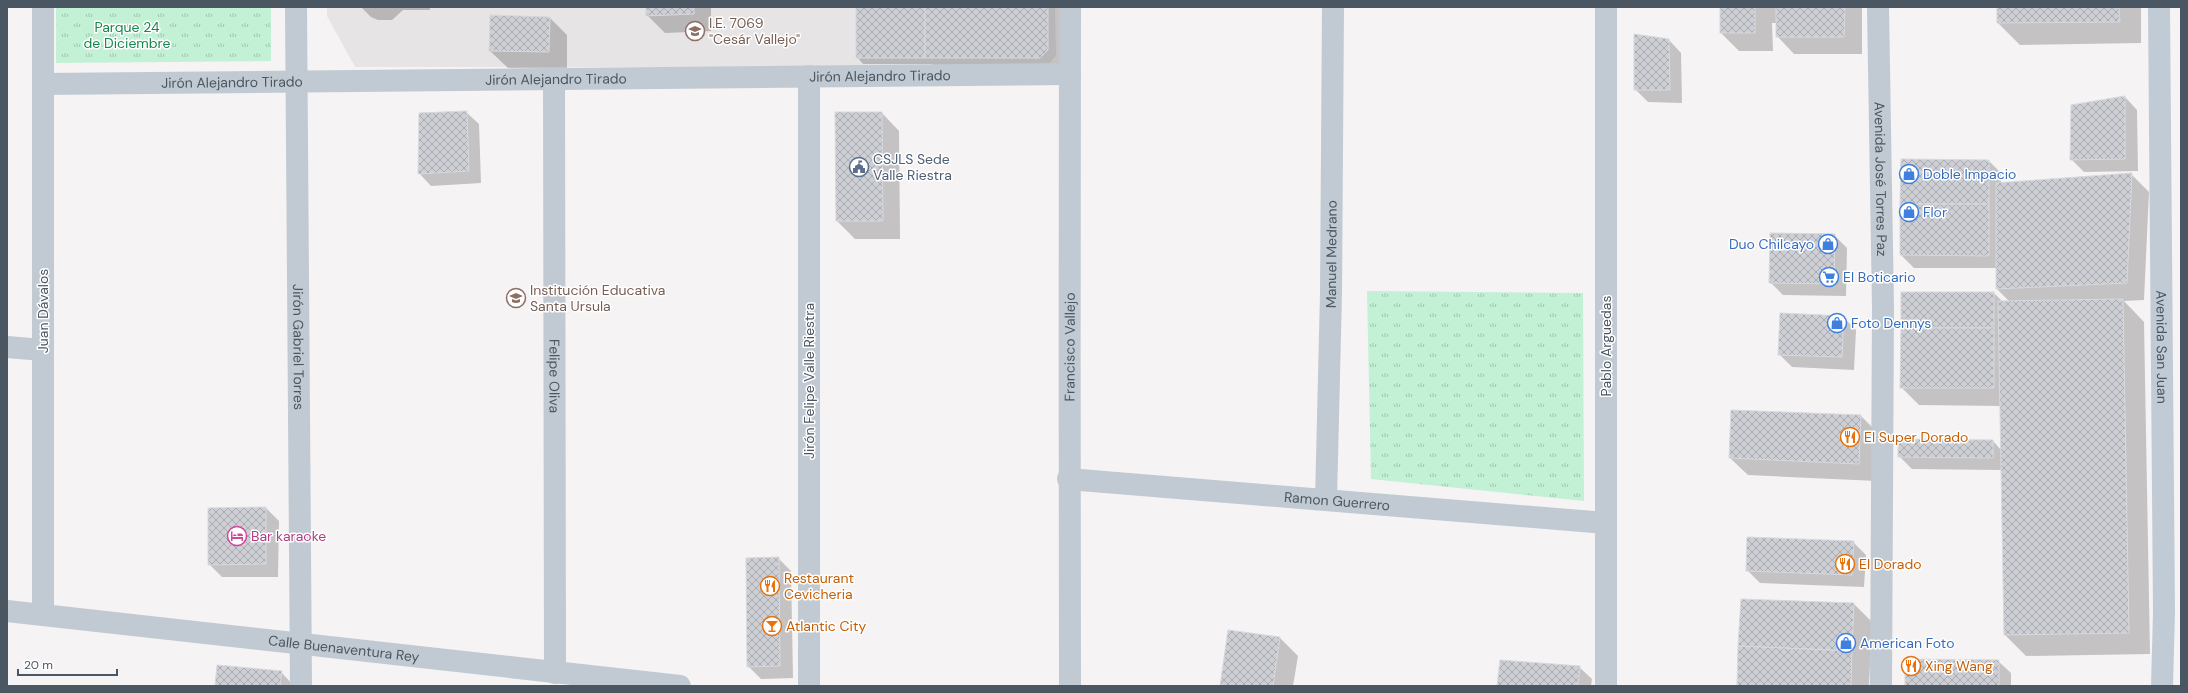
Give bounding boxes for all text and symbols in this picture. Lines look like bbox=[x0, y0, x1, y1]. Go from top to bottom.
place label: I.E. 7069 "Cesár Vallejo" bbox=[709, 14, 800, 48]
park label: Parque 24 de Diciembre bbox=[84, 18, 170, 52]
school or university icon: I.E. 7069 "Cesár Vallejo" bbox=[684, 20, 706, 42]
street label: Jirón Alejandro Tirado bbox=[809, 66, 951, 86]
street label: Jirón Alejandro Tirado bbox=[485, 69, 627, 89]
street label: Jirón Alejandro Tirado bbox=[161, 72, 303, 92]
street label: Avenida José Torres Paz bbox=[1871, 101, 1891, 257]
place label: CSJLS Sede Valle Riestra bbox=[873, 150, 952, 184]
public building icon: CSJLS Sede Valle Riestra bbox=[848, 156, 870, 178]
shop icon: Doble Impacio bbox=[1898, 163, 1920, 185]
place label: Doble Impacio bbox=[1923, 165, 2016, 183]
street label: Manuel Medrano bbox=[1322, 200, 1341, 308]
shop icon: Flor bbox=[1898, 201, 1920, 223]
place label: Flor bbox=[1923, 203, 1947, 221]
shop icon: Duo Chilcayo bbox=[1817, 233, 1839, 255]
place label: Duo Chilcayo bbox=[1729, 235, 1814, 253]
supermarket icon: El Boticario bbox=[1818, 266, 1840, 288]
place label: El Boticario bbox=[1843, 268, 1916, 286]
street label: Juan Dávalos bbox=[34, 269, 52, 353]
place label: Institución Educativa Santa Ursula bbox=[530, 281, 665, 315]
street label: Jirón Gabriel Torres bbox=[289, 284, 308, 410]
school or university icon: Institución Educativa Santa Ursula bbox=[505, 287, 527, 309]
street label: Avenida San Juan bbox=[2152, 290, 2171, 404]
street label: Francisco Vallejo bbox=[1060, 292, 1079, 402]
street label: Pablo Arguedas bbox=[1597, 296, 1615, 396]
street label: Jirón Felipe Valle Riestra bbox=[800, 303, 818, 459]
shop icon: Foto Dennys bbox=[1826, 312, 1848, 334]
place label: Foto Dennys bbox=[1851, 314, 1931, 332]
street label: Felipe Oliva bbox=[545, 339, 564, 413]
restaurant icon: El Super Dorado bbox=[1839, 426, 1861, 448]
place label: El Super Dorado bbox=[1864, 428, 1968, 446]
street label: Ramon Guerrero bbox=[1283, 488, 1391, 514]
hotel icon: Bar karaoke bbox=[226, 525, 248, 547]
place label: Bar karaoke bbox=[251, 527, 326, 545]
restaurant icon: El Dorado bbox=[1834, 553, 1856, 575]
place label: El Dorado bbox=[1859, 555, 1922, 573]
place label: Restaurant Cevicheria bbox=[784, 569, 854, 603]
restaurant icon: Restaurant Cevicheria bbox=[759, 575, 781, 597]
bar icon: Atlantic City bbox=[761, 615, 783, 637]
place label: Atlantic City bbox=[786, 617, 866, 635]
street label: Calle Buenaventura Rey bbox=[267, 631, 421, 666]
shop icon: American Foto bbox=[1835, 632, 1857, 654]
place label: American Foto bbox=[1860, 634, 1954, 652]
scale bar bbox=[18, 651, 117, 677]
restaurant icon: Xing Wang bbox=[1900, 655, 1922, 677]
text: 20 m bbox=[24, 657, 53, 673]
place label: Xing Wang bbox=[1925, 657, 1993, 675]

